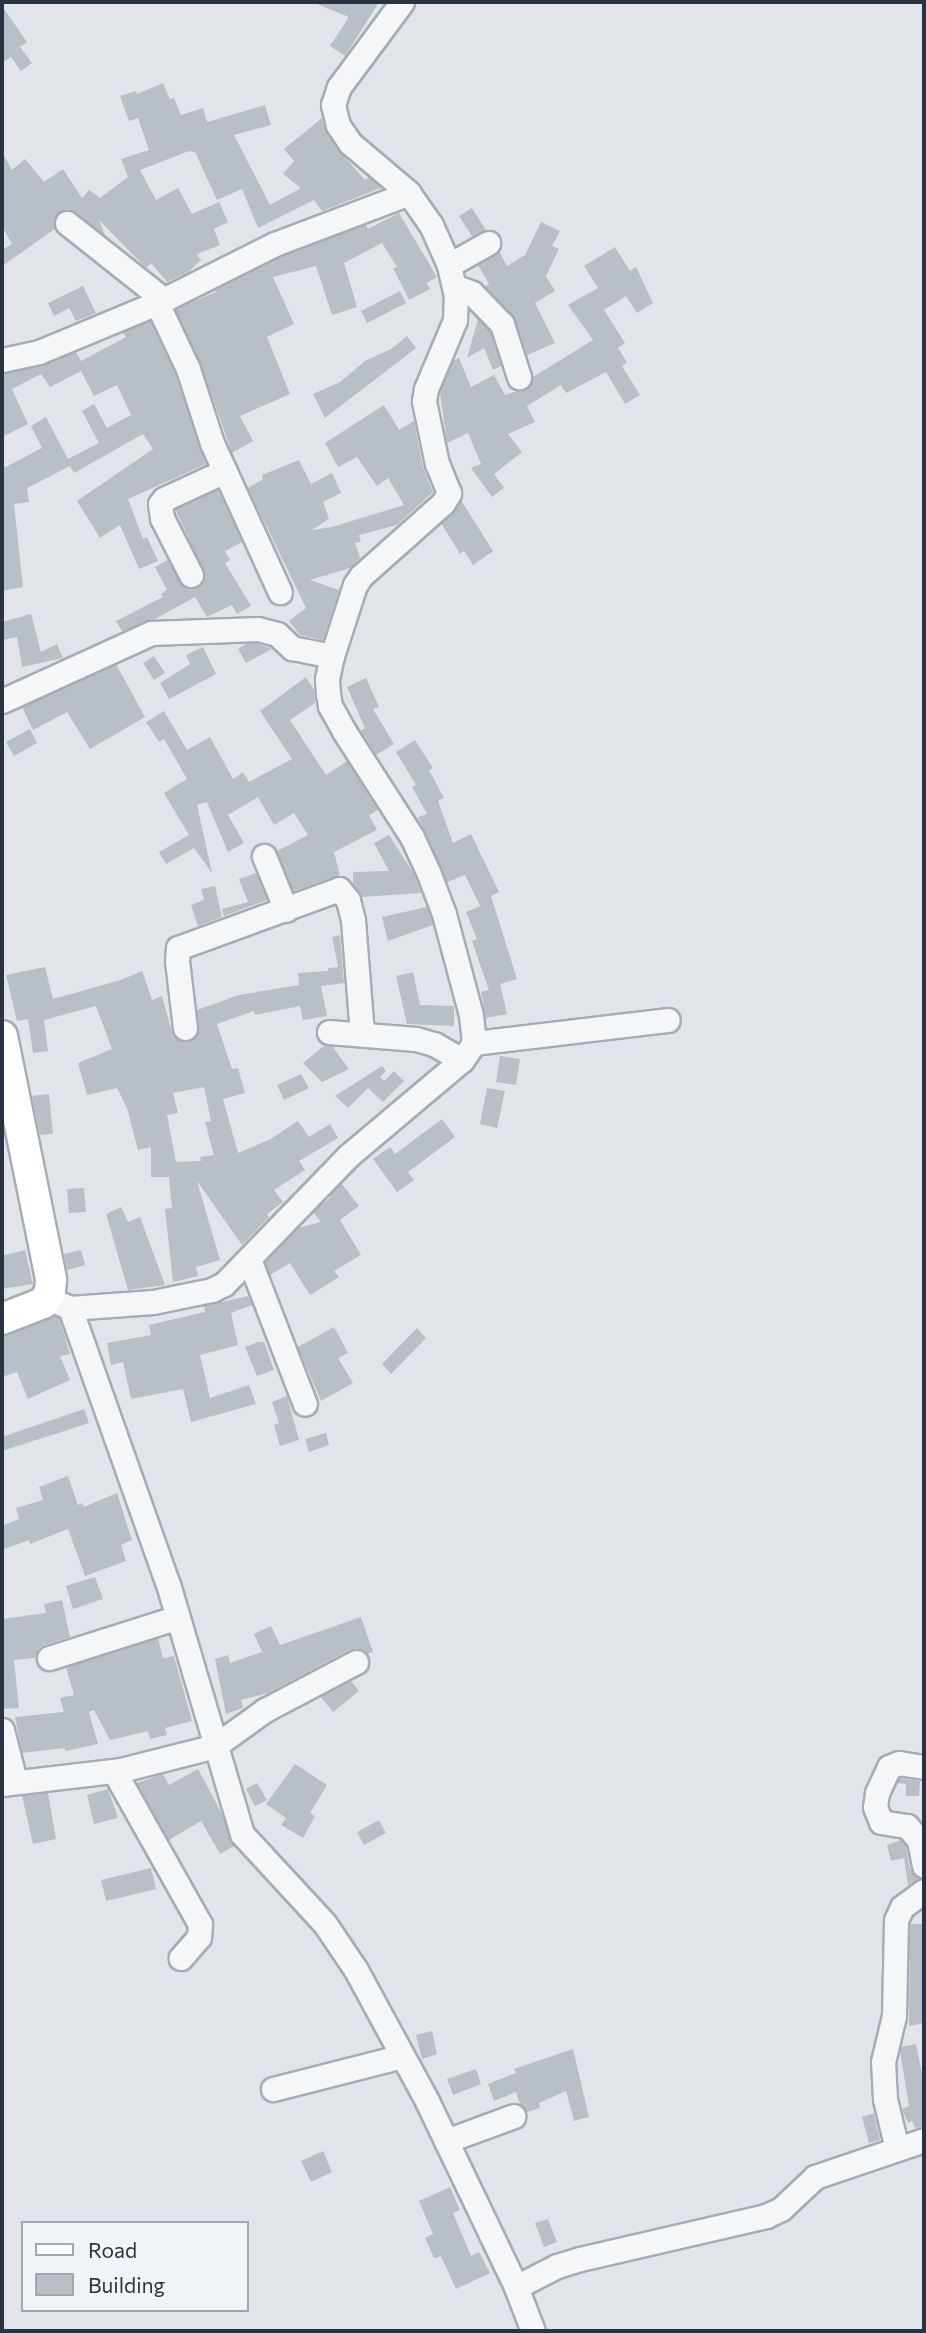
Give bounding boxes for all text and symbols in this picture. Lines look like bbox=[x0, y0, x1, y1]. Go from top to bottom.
legend bbox=[21, 2221, 248, 2312]
text: Road bbox=[88, 2237, 137, 2262]
text: Building bbox=[88, 2272, 165, 2297]

